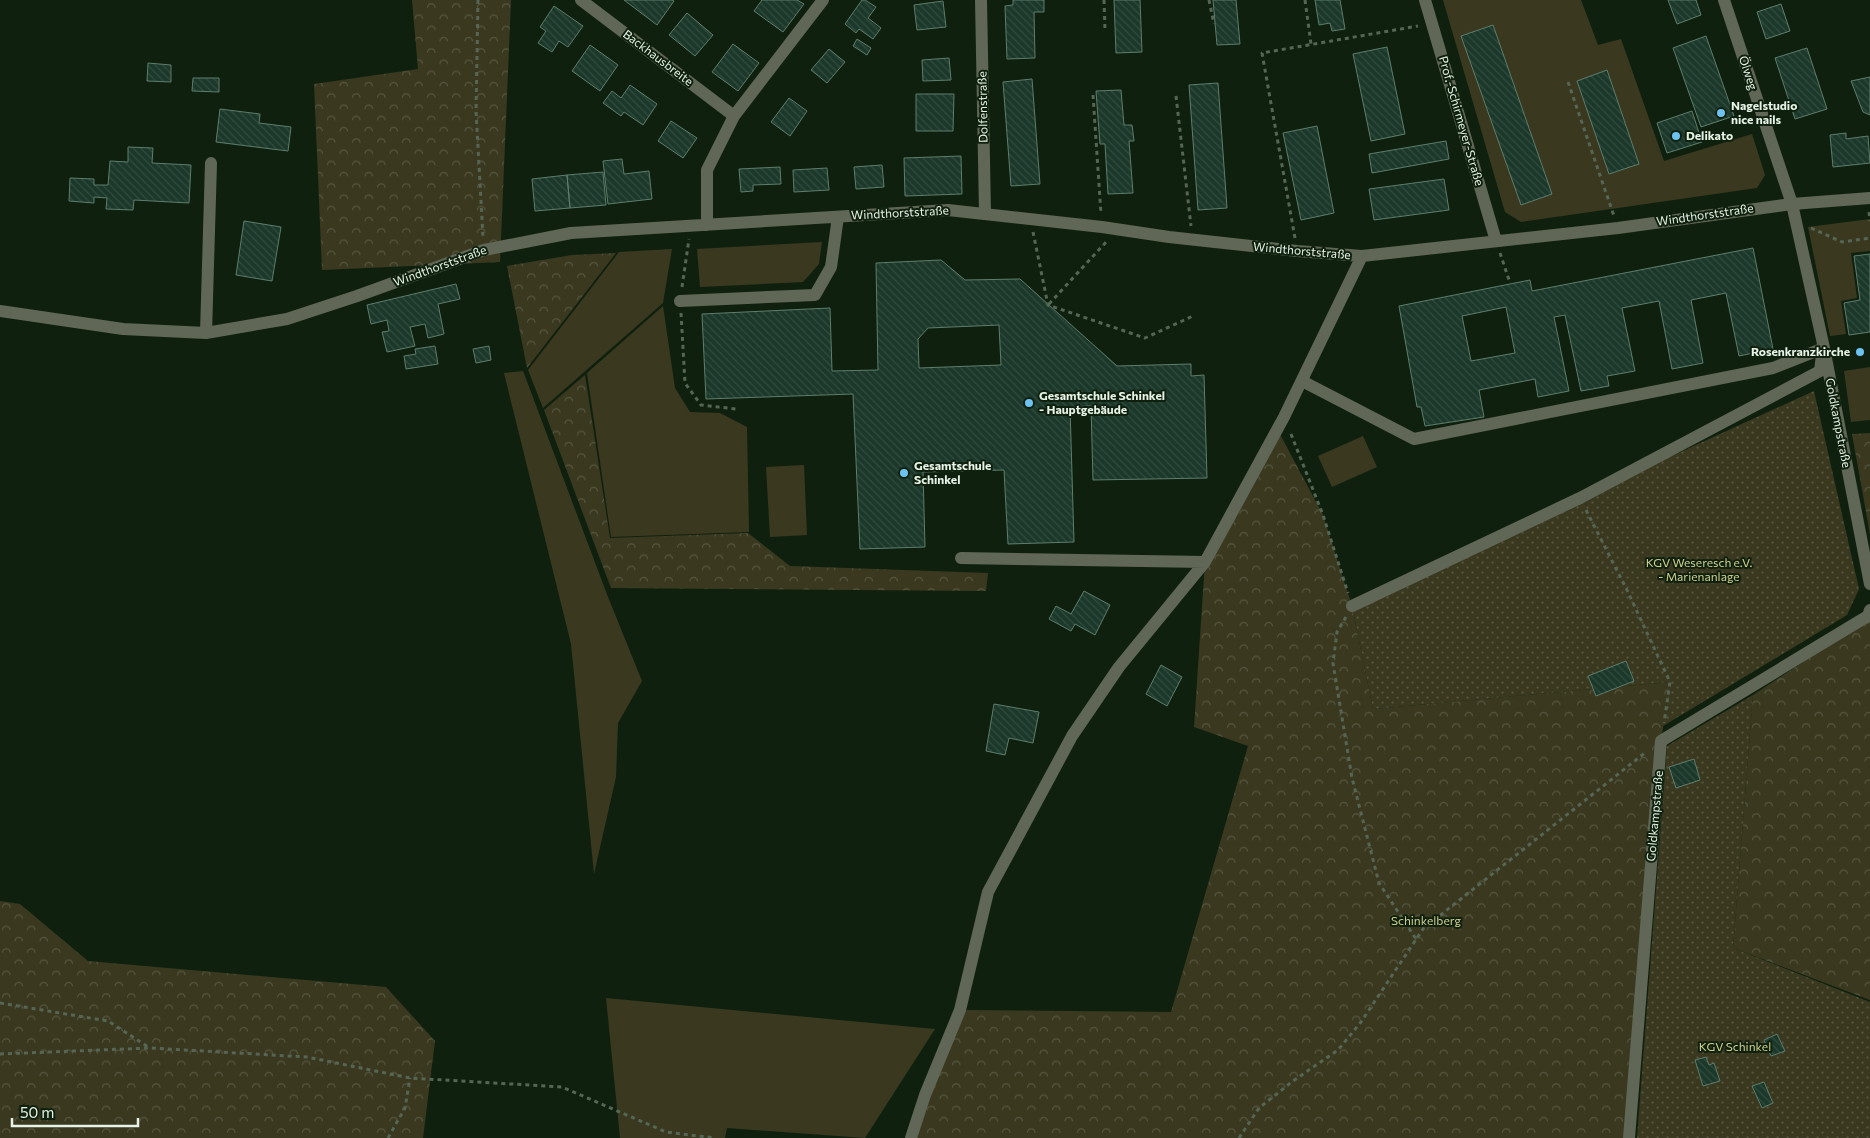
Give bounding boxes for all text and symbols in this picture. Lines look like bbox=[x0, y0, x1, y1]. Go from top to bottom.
street label: Backhausbreite bbox=[621, 26, 696, 88]
street label: Prof.-Schirmeyer-Straße bbox=[1437, 54, 1487, 187]
street label: Ölweg bbox=[1737, 54, 1761, 92]
street label: Dolfenstraße bbox=[974, 71, 990, 143]
place label: Nagelstudio nice nails bbox=[1731, 98, 1797, 126]
marker: Nagelstudio nice nails bbox=[1715, 107, 1727, 119]
place label: Delikato bbox=[1686, 128, 1733, 142]
marker: Delikato bbox=[1670, 130, 1682, 142]
street label: Windthorststraße bbox=[1655, 200, 1754, 228]
street label: Windthorststraße bbox=[851, 202, 949, 222]
street label: Windthorststraße bbox=[1253, 239, 1351, 261]
street label: Windthorststraße bbox=[391, 242, 488, 288]
place label: Rosenkranzkirche bbox=[1751, 344, 1850, 358]
marker: Rosenkranzkirche bbox=[1854, 346, 1866, 358]
street label: Goldkampstraße bbox=[1823, 377, 1855, 469]
place label: Gesamtschule Schinkel - Hauptgebäude bbox=[1039, 388, 1165, 416]
marker: Gesamtschule Schinkel - Hauptgebäude bbox=[1023, 397, 1035, 409]
place label: Gesamtschule Schinkel bbox=[914, 458, 991, 486]
marker: Gesamtschule Schinkel bbox=[898, 467, 910, 479]
park label: KGV Weseresch e.V. - Marienanlage bbox=[1646, 555, 1752, 583]
street label: Goldkampstraße bbox=[1643, 770, 1665, 862]
park label: Schinkelberg bbox=[1391, 913, 1462, 927]
park label: KGV Schinkel bbox=[1699, 1039, 1771, 1053]
scale bar bbox=[12, 1096, 139, 1128]
text: 50 m bbox=[20, 1103, 54, 1121]

